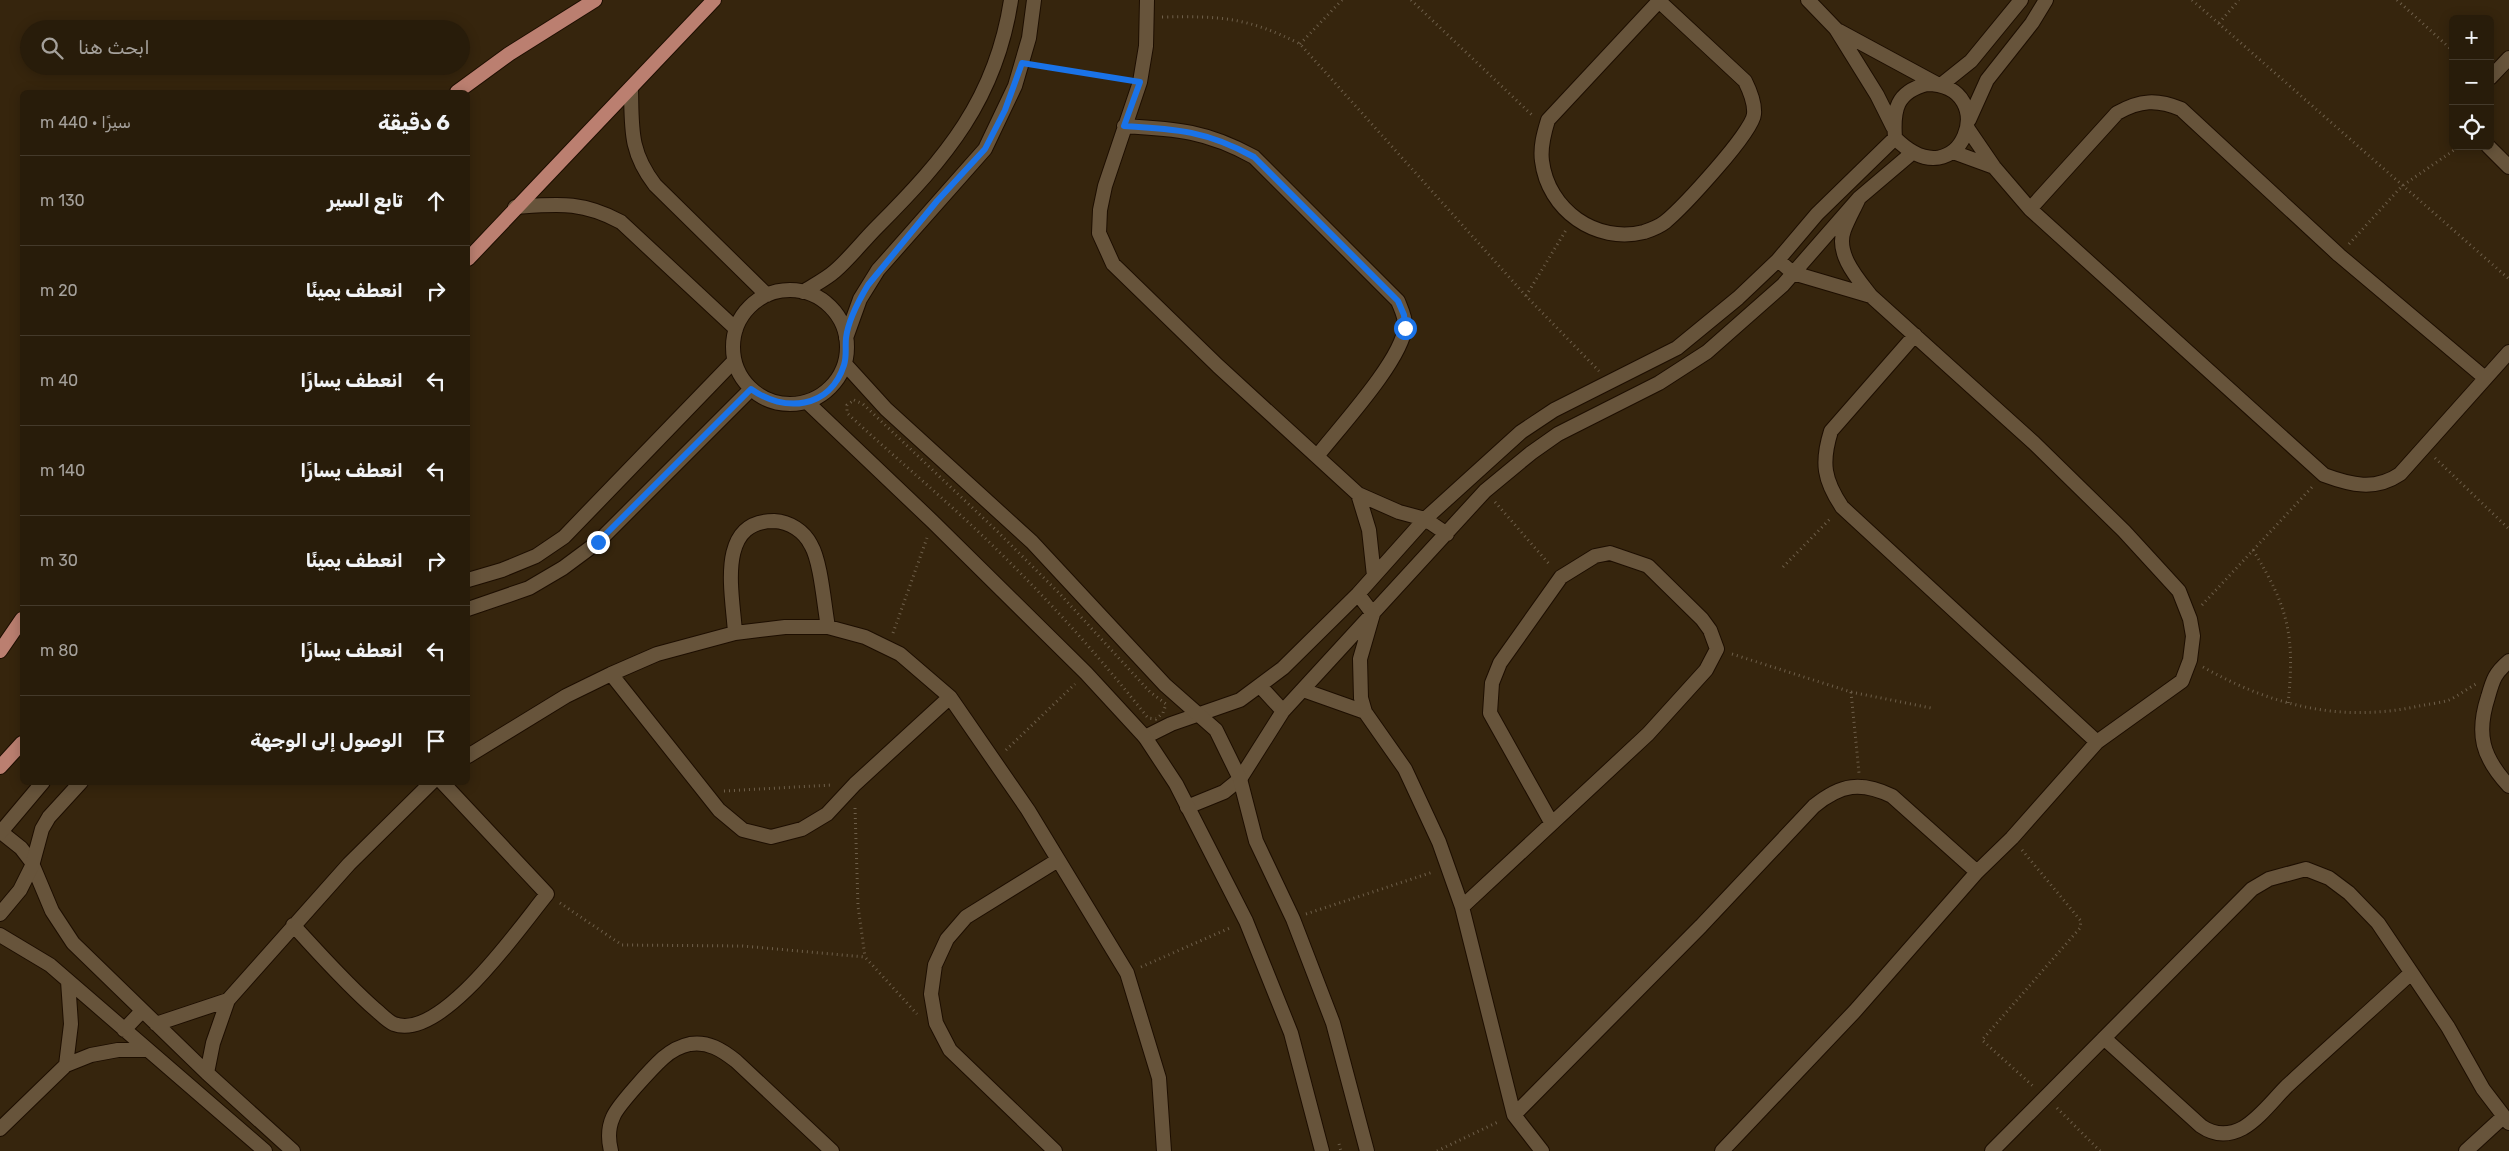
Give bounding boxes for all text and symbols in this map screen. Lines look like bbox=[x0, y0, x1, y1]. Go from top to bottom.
map controls bbox=[2449, 15, 2494, 150]
button: + bbox=[2449, 15, 2494, 60]
search box bbox=[20, 20, 470, 75]
icon: search bbox=[38, 34, 66, 62]
text: ابحث هنا bbox=[78, 36, 150, 59]
button: − bbox=[2449, 60, 2494, 105]
button: locate bbox=[2449, 105, 2494, 150]
text: 6 دقيقة bbox=[378, 110, 450, 135]
text: سيرًا · 440 m bbox=[40, 113, 131, 132]
icon: ahead bbox=[422, 187, 450, 215]
text: تابع السير bbox=[327, 189, 403, 212]
text: 130 m bbox=[40, 191, 85, 210]
icon: right bbox=[422, 277, 450, 305]
text: انعطف يمينًا bbox=[306, 279, 403, 302]
text: 20 m bbox=[40, 281, 78, 300]
route start bbox=[1394, 317, 1417, 340]
icon: left bbox=[422, 367, 450, 395]
text: انعطف يسارًا bbox=[300, 369, 403, 392]
text: 40 m bbox=[40, 371, 78, 390]
icon: left bbox=[422, 457, 450, 485]
text: انعطف يسارًا bbox=[300, 459, 403, 482]
text: 140 m bbox=[40, 461, 85, 480]
route end bbox=[587, 531, 610, 554]
icon: right bbox=[422, 547, 450, 575]
text: انعطف يمينًا bbox=[306, 549, 403, 572]
text: 30 m bbox=[40, 551, 78, 570]
icon: left bbox=[422, 637, 450, 665]
text: انعطف يسارًا bbox=[300, 639, 403, 662]
text: 80 m bbox=[40, 641, 79, 660]
icon: arrive bbox=[422, 727, 450, 755]
text: الوصول إلى الوجهة bbox=[250, 729, 403, 752]

